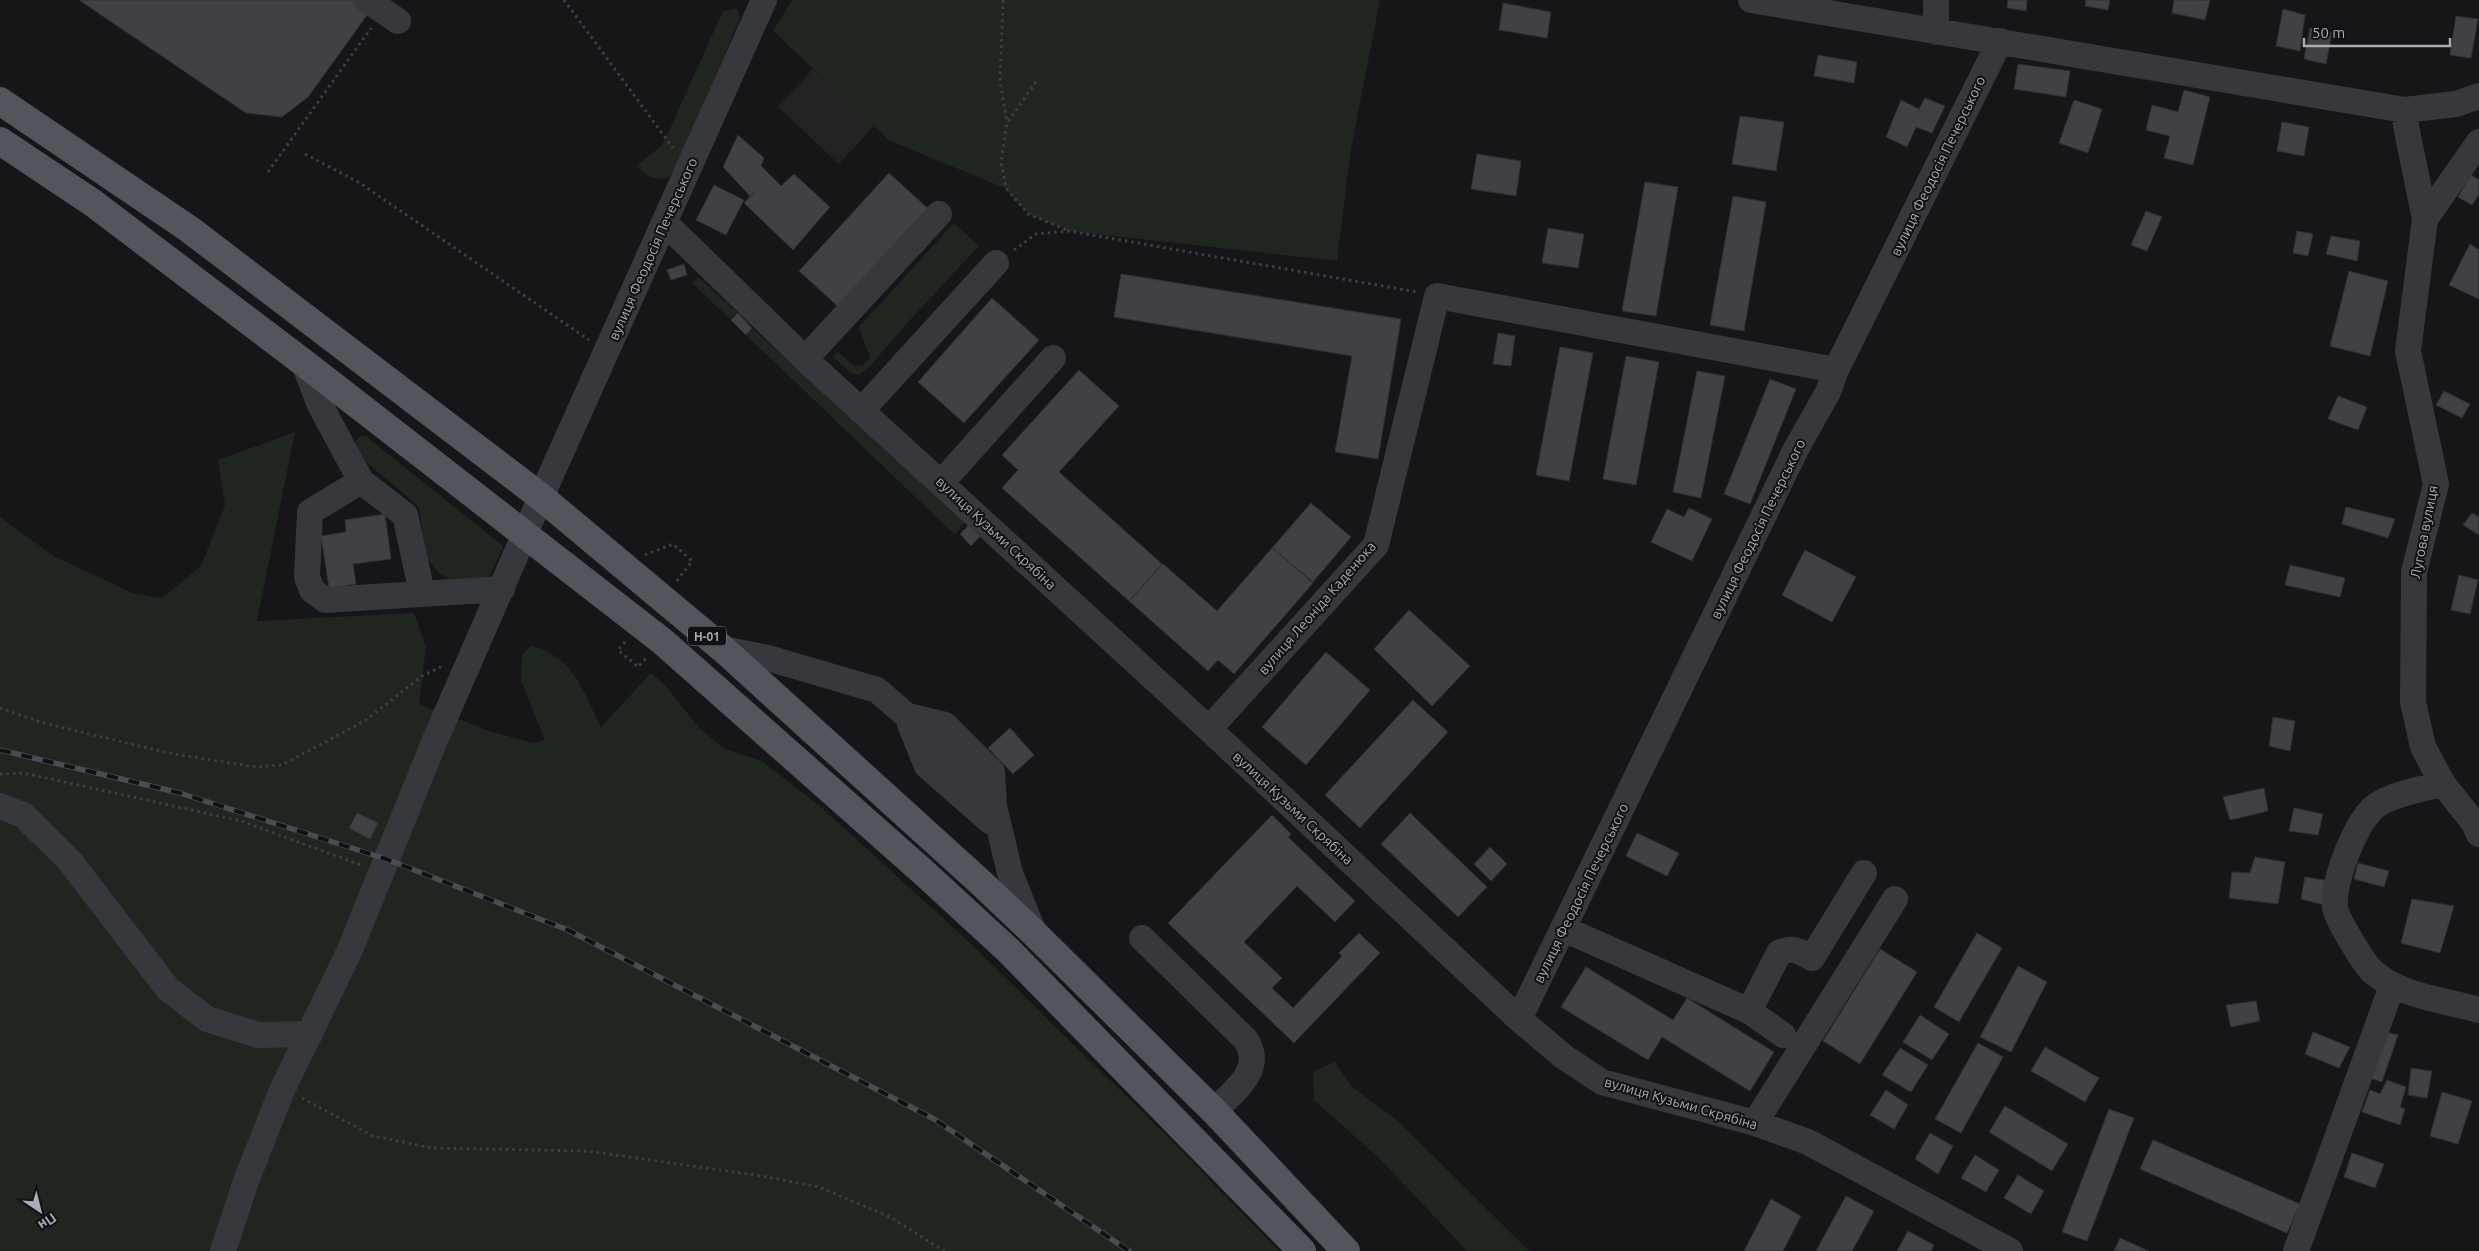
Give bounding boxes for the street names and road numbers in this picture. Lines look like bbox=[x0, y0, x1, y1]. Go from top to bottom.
street label: вулиця Феодосія Печерського bbox=[1887, 74, 1989, 258]
street label: вулиця Феодосія Печерського bbox=[605, 155, 701, 343]
street label: вулиця Феодосія Печерського bbox=[1707, 437, 1809, 621]
street label: вулиця Кузьми Скрябіна bbox=[933, 473, 1059, 593]
street label: Лугова вулиця bbox=[2407, 484, 2441, 580]
street label: вулиця Леоніда Каденюка bbox=[1255, 538, 1379, 678]
road number: Н-01 bbox=[688, 626, 726, 646]
street label: вулиця Кузьми Скрябіна bbox=[1230, 748, 1356, 868]
street label: вулиця Феодосія Печерського bbox=[1530, 801, 1632, 985]
street label: вулиця Кузьми Скрябіна bbox=[1603, 1073, 1759, 1133]

